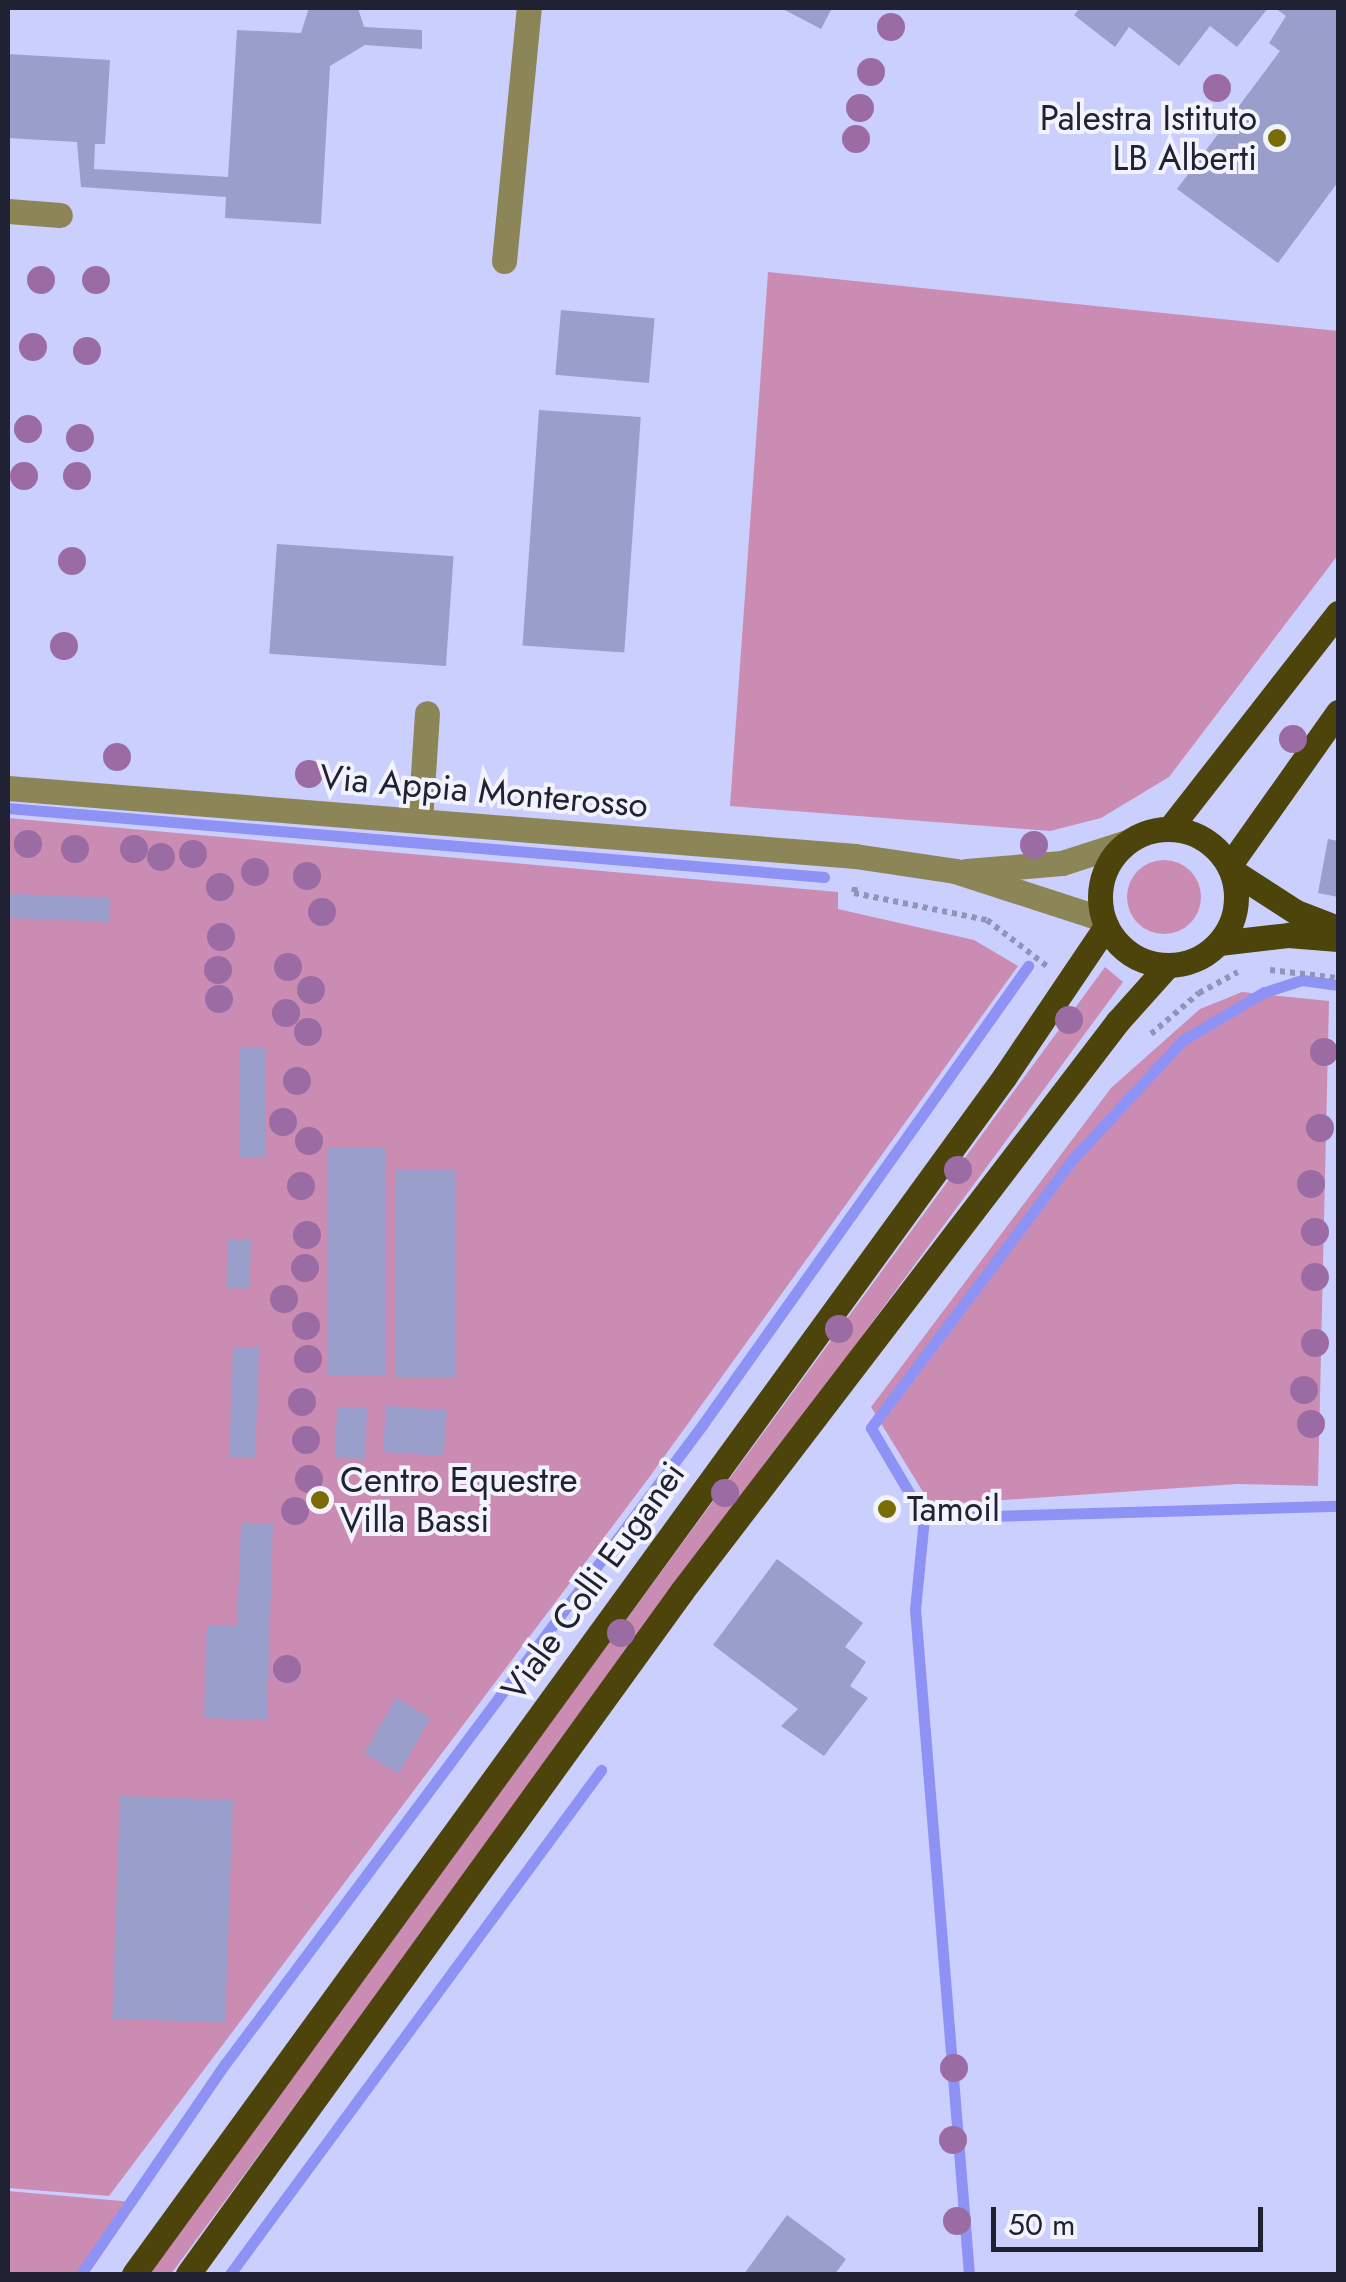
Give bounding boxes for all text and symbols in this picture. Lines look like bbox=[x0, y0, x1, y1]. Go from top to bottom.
place label: Palestra Istituto LB Alberti bbox=[1040, 97, 1257, 179]
marker: Palestra Istituto LB Alberti bbox=[1266, 127, 1288, 149]
street label: Via Appia Monterosso bbox=[318, 756, 650, 826]
street label: Viale Colli Euganei bbox=[492, 1454, 694, 1708]
place label: Centro Equestre Villa Bassi bbox=[340, 1459, 577, 1541]
place label: Tamoil bbox=[907, 1488, 1000, 1530]
marker: Centro Equestre Villa Bassi bbox=[309, 1489, 331, 1511]
marker: Tamoil bbox=[876, 1498, 898, 1520]
scale bar bbox=[996, 2187, 1268, 2249]
text: 50 m bbox=[1008, 2203, 1075, 2246]

